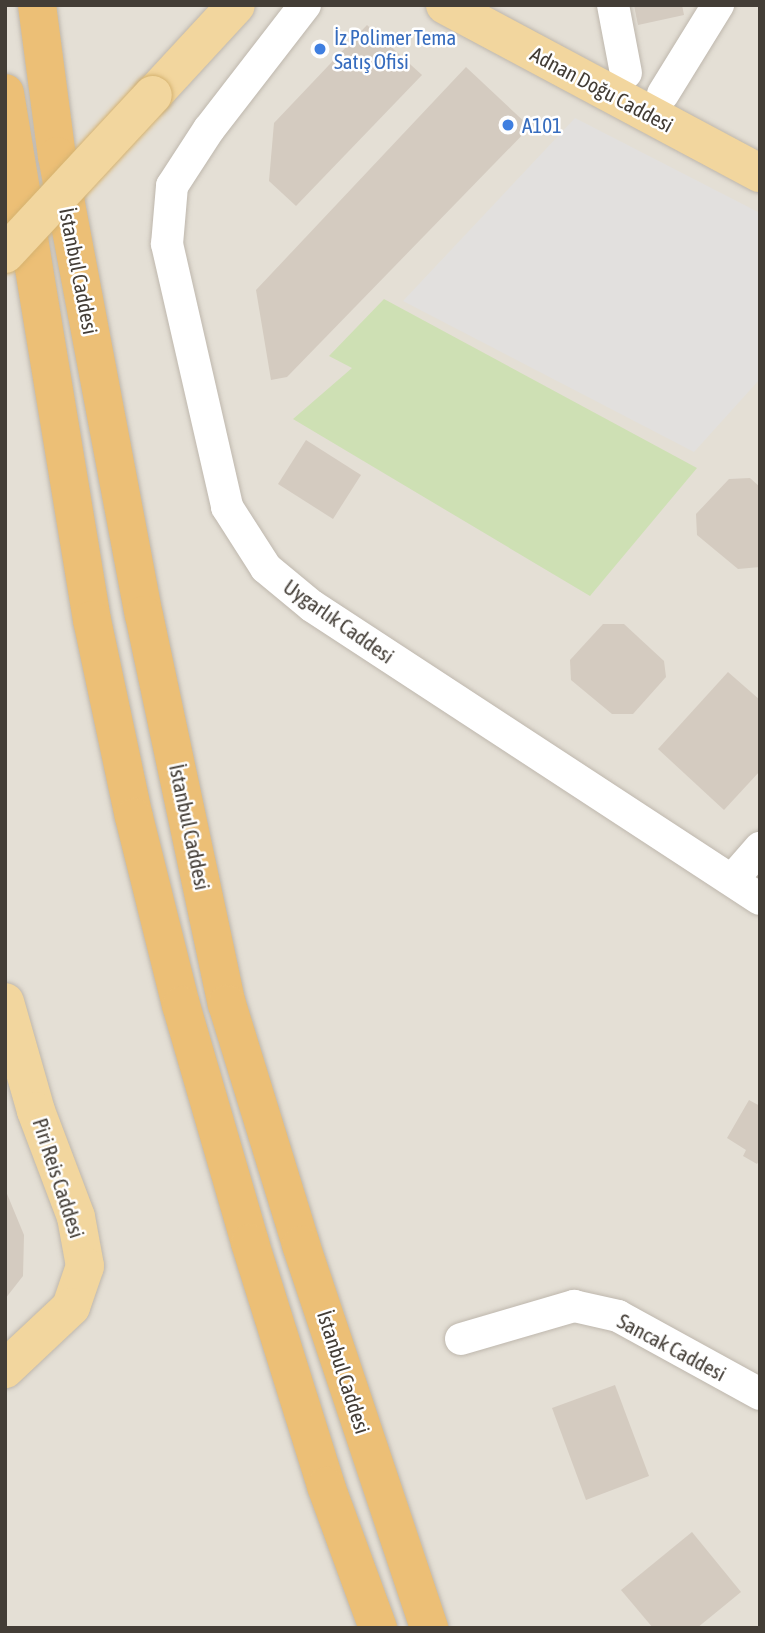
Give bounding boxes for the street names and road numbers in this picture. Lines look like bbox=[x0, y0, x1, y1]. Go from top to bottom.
street label: Adnan Doğu Caddesi bbox=[526, 41, 678, 137]
street label: İstanbul Caddesi bbox=[54, 206, 104, 336]
street label: Uygarlık Caddesi bbox=[279, 574, 399, 668]
street label: İstanbul Caddesi bbox=[164, 762, 216, 892]
street label: Piri Reis Caddesi bbox=[28, 1115, 90, 1241]
street label: İstanbul Caddesi bbox=[312, 1307, 376, 1437]
street label: Sancak Caddesi bbox=[613, 1308, 731, 1386]

